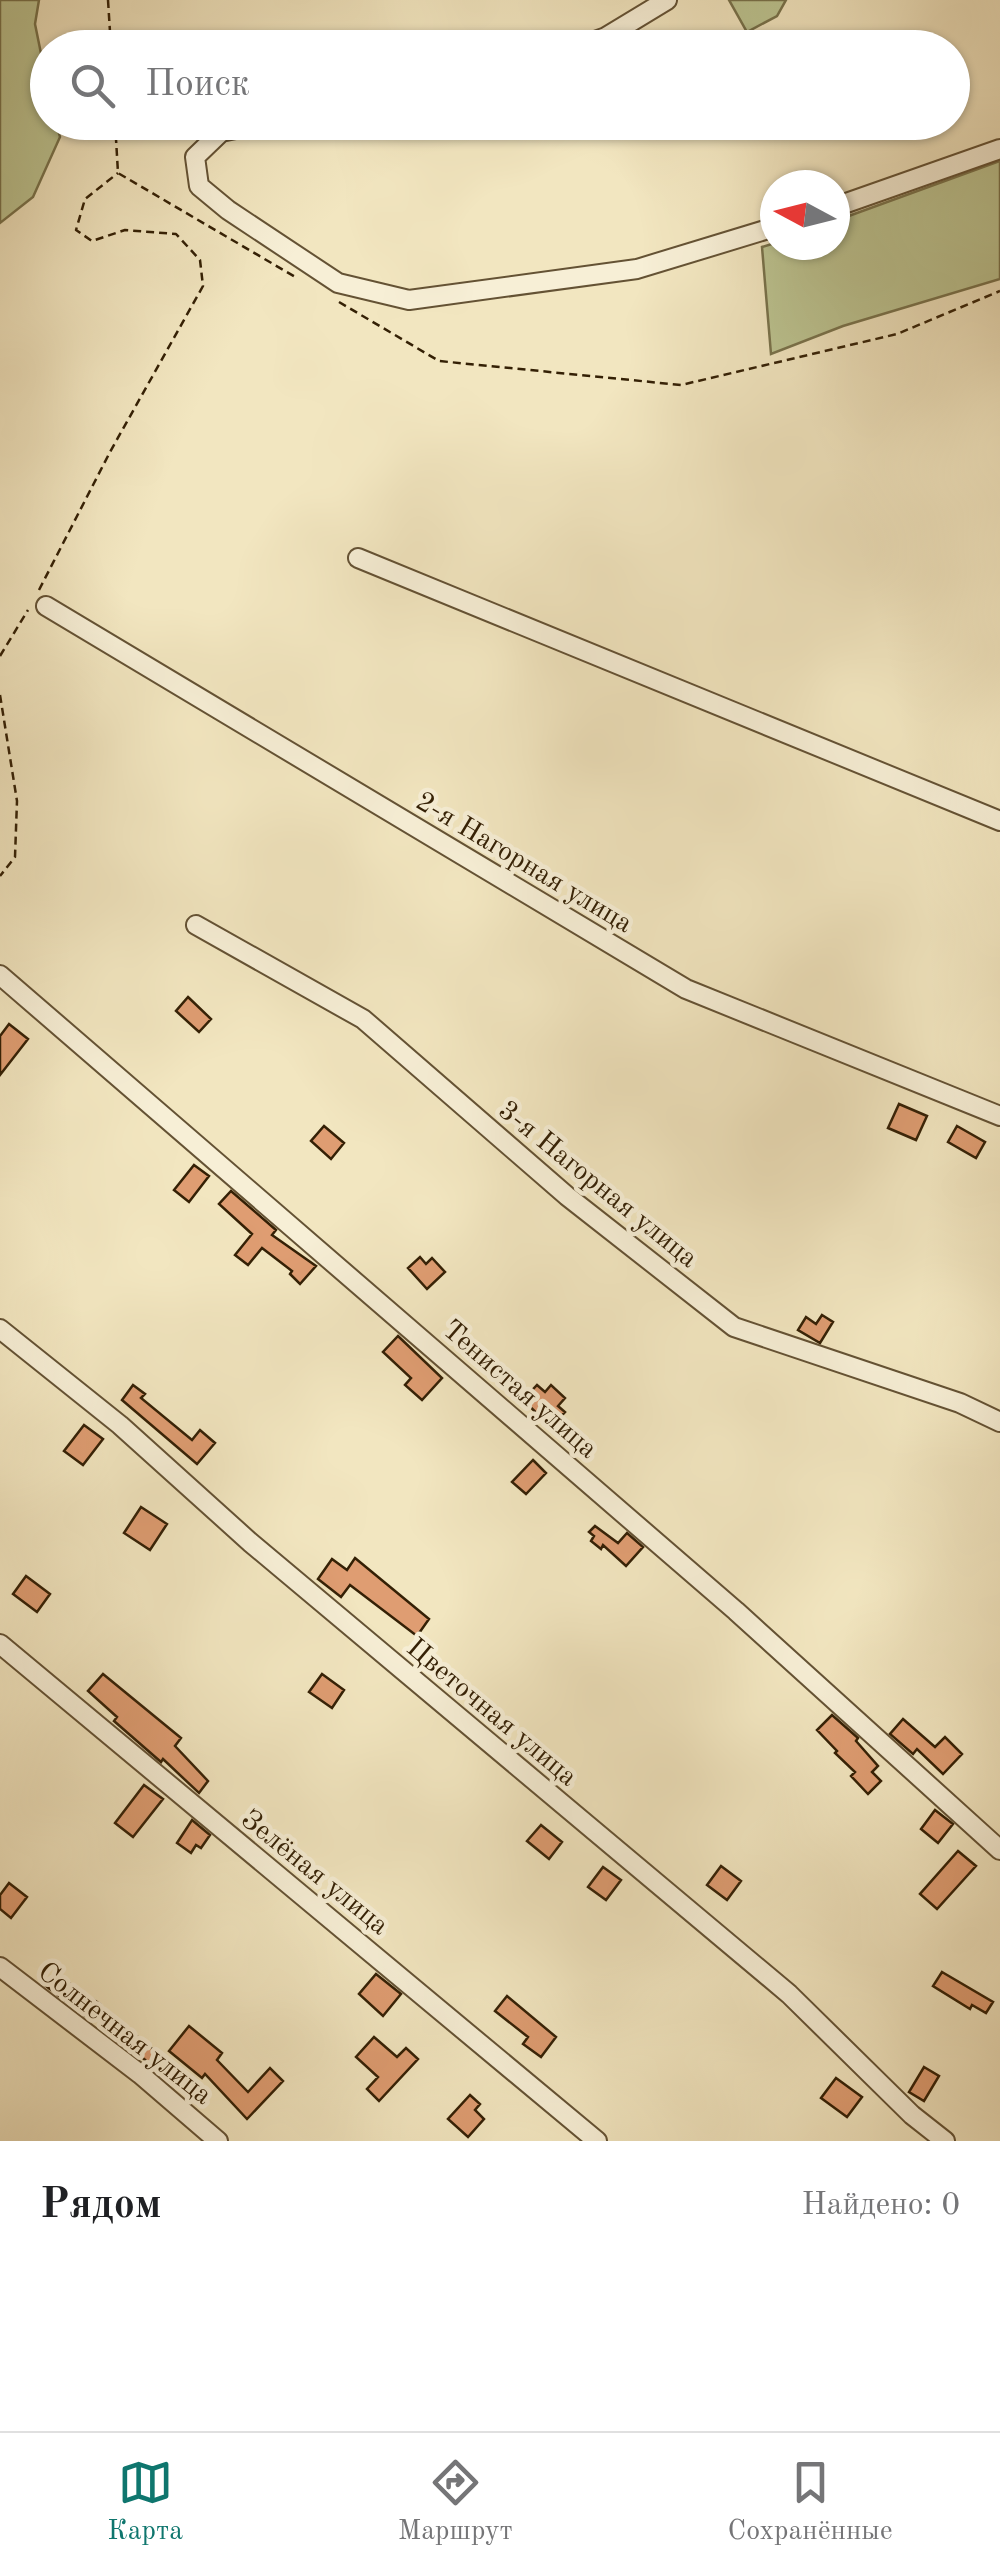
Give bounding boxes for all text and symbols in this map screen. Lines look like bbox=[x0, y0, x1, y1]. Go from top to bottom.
search box bbox=[30, 30, 970, 140]
icon: search bbox=[65, 58, 120, 113]
text: Поиск bbox=[145, 66, 250, 104]
north arrow bbox=[760, 170, 850, 260]
street label: 2-я Нагорная улица bbox=[410, 788, 637, 939]
street label: 3-я Нагорная улица bbox=[492, 1097, 702, 1274]
street label: Тенистая улица bbox=[436, 1316, 602, 1465]
street label: Цветочная улица bbox=[400, 1634, 582, 1793]
street label: Зелёная улица bbox=[235, 1806, 393, 1941]
street label: Солнечная улица bbox=[32, 1958, 217, 2111]
text: Рядом bbox=[40, 2185, 162, 2227]
text: Найдено: 0 bbox=[801, 2190, 960, 2222]
tab: Карта bbox=[107, 2455, 183, 2550]
tab: Маршрут bbox=[398, 2455, 513, 2550]
tab: Сохранённые bbox=[727, 2455, 893, 2550]

